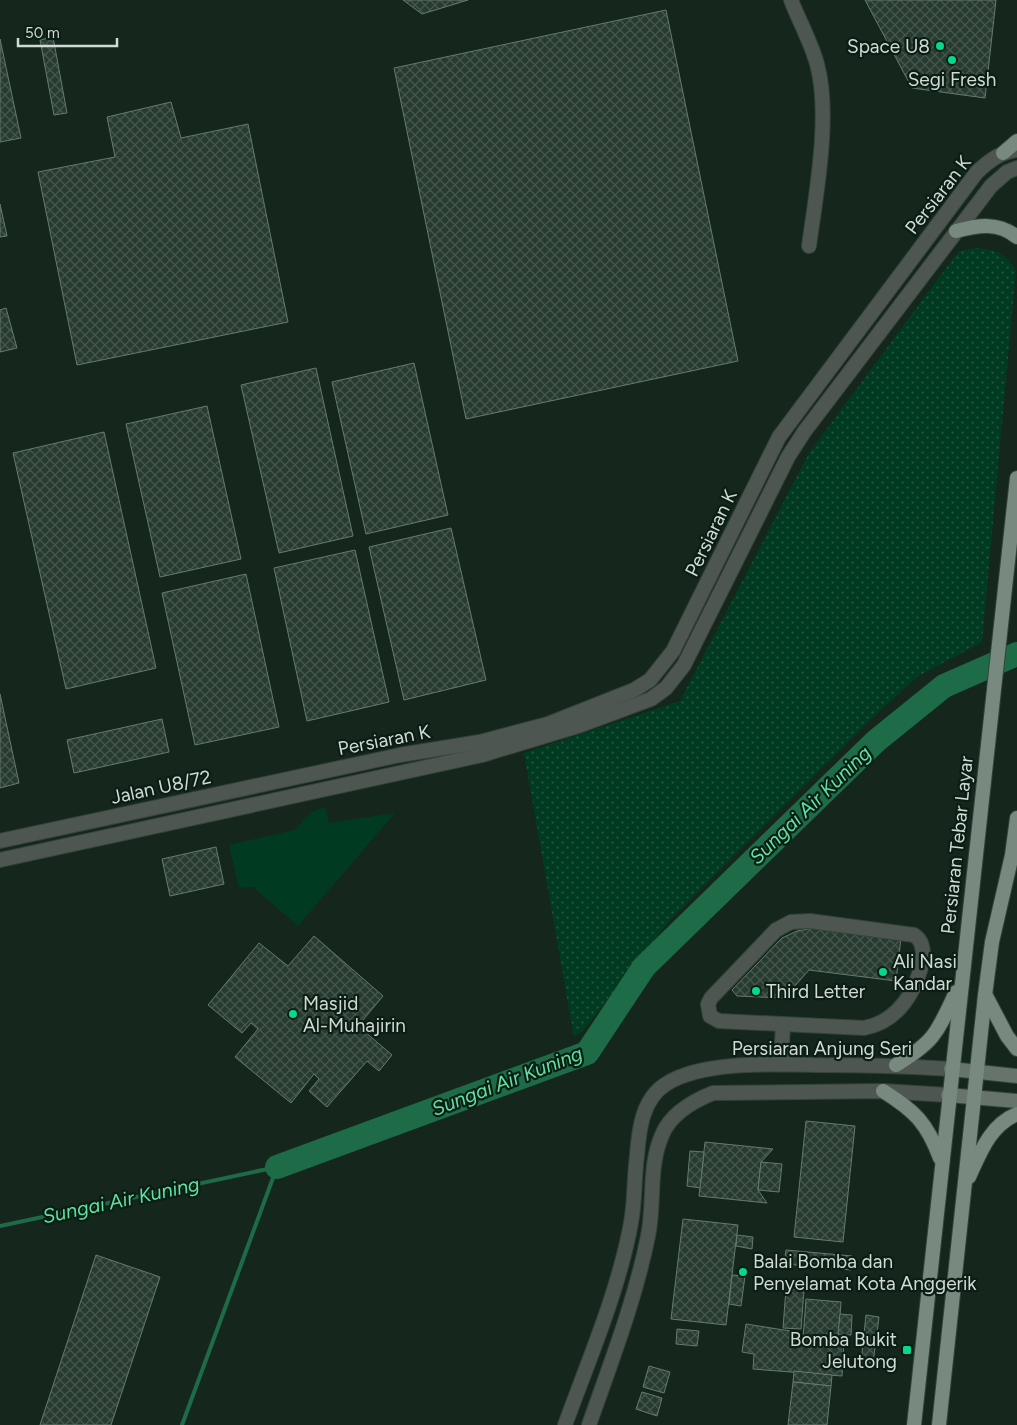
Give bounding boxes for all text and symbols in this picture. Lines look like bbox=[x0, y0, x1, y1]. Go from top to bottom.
scale bar bbox=[18, 15, 116, 47]
text: 50 m bbox=[25, 24, 60, 42]
place label: Space U8 bbox=[847, 35, 930, 58]
marker: Space U8 bbox=[934, 40, 946, 52]
marker: Segi Fresh bbox=[946, 54, 958, 66]
place label: Segi Fresh bbox=[908, 68, 996, 91]
street label: Persiaran K bbox=[900, 151, 976, 239]
street label: Persiaran K bbox=[680, 486, 742, 580]
street label: Persiaran K bbox=[336, 720, 433, 760]
water label: Sungai Air Kuning bbox=[744, 741, 876, 869]
street label: Persiaran Tebar Layar bbox=[936, 754, 978, 935]
street label: Jalan U8/72 bbox=[109, 765, 213, 809]
place label: Ali Nasi Kandar bbox=[893, 950, 957, 995]
marker: Ali Nasi Kandar bbox=[877, 966, 889, 978]
place label: Third Letter bbox=[766, 980, 866, 1003]
marker: Third Letter bbox=[750, 985, 762, 997]
place label: Masjid Al-Muhajirin bbox=[303, 992, 406, 1037]
marker: Masjid Al-Muhajirin bbox=[287, 1008, 299, 1020]
street label: Persiaran Anjung Seri bbox=[732, 1037, 912, 1060]
water label: Sungai Air Kuning bbox=[428, 1041, 586, 1121]
water label: Sungai Air Kuning bbox=[40, 1172, 202, 1228]
place label: Balai Bomba dan Penyelamat Kota Anggerik bbox=[753, 1250, 977, 1295]
marker: Balai Bomba dan Penyelamat Kota Anggerik bbox=[737, 1266, 749, 1278]
place label: Bomba Bukit Jelutong bbox=[790, 1328, 897, 1373]
marker: Bomba Bukit Jelutong bbox=[901, 1344, 913, 1356]

